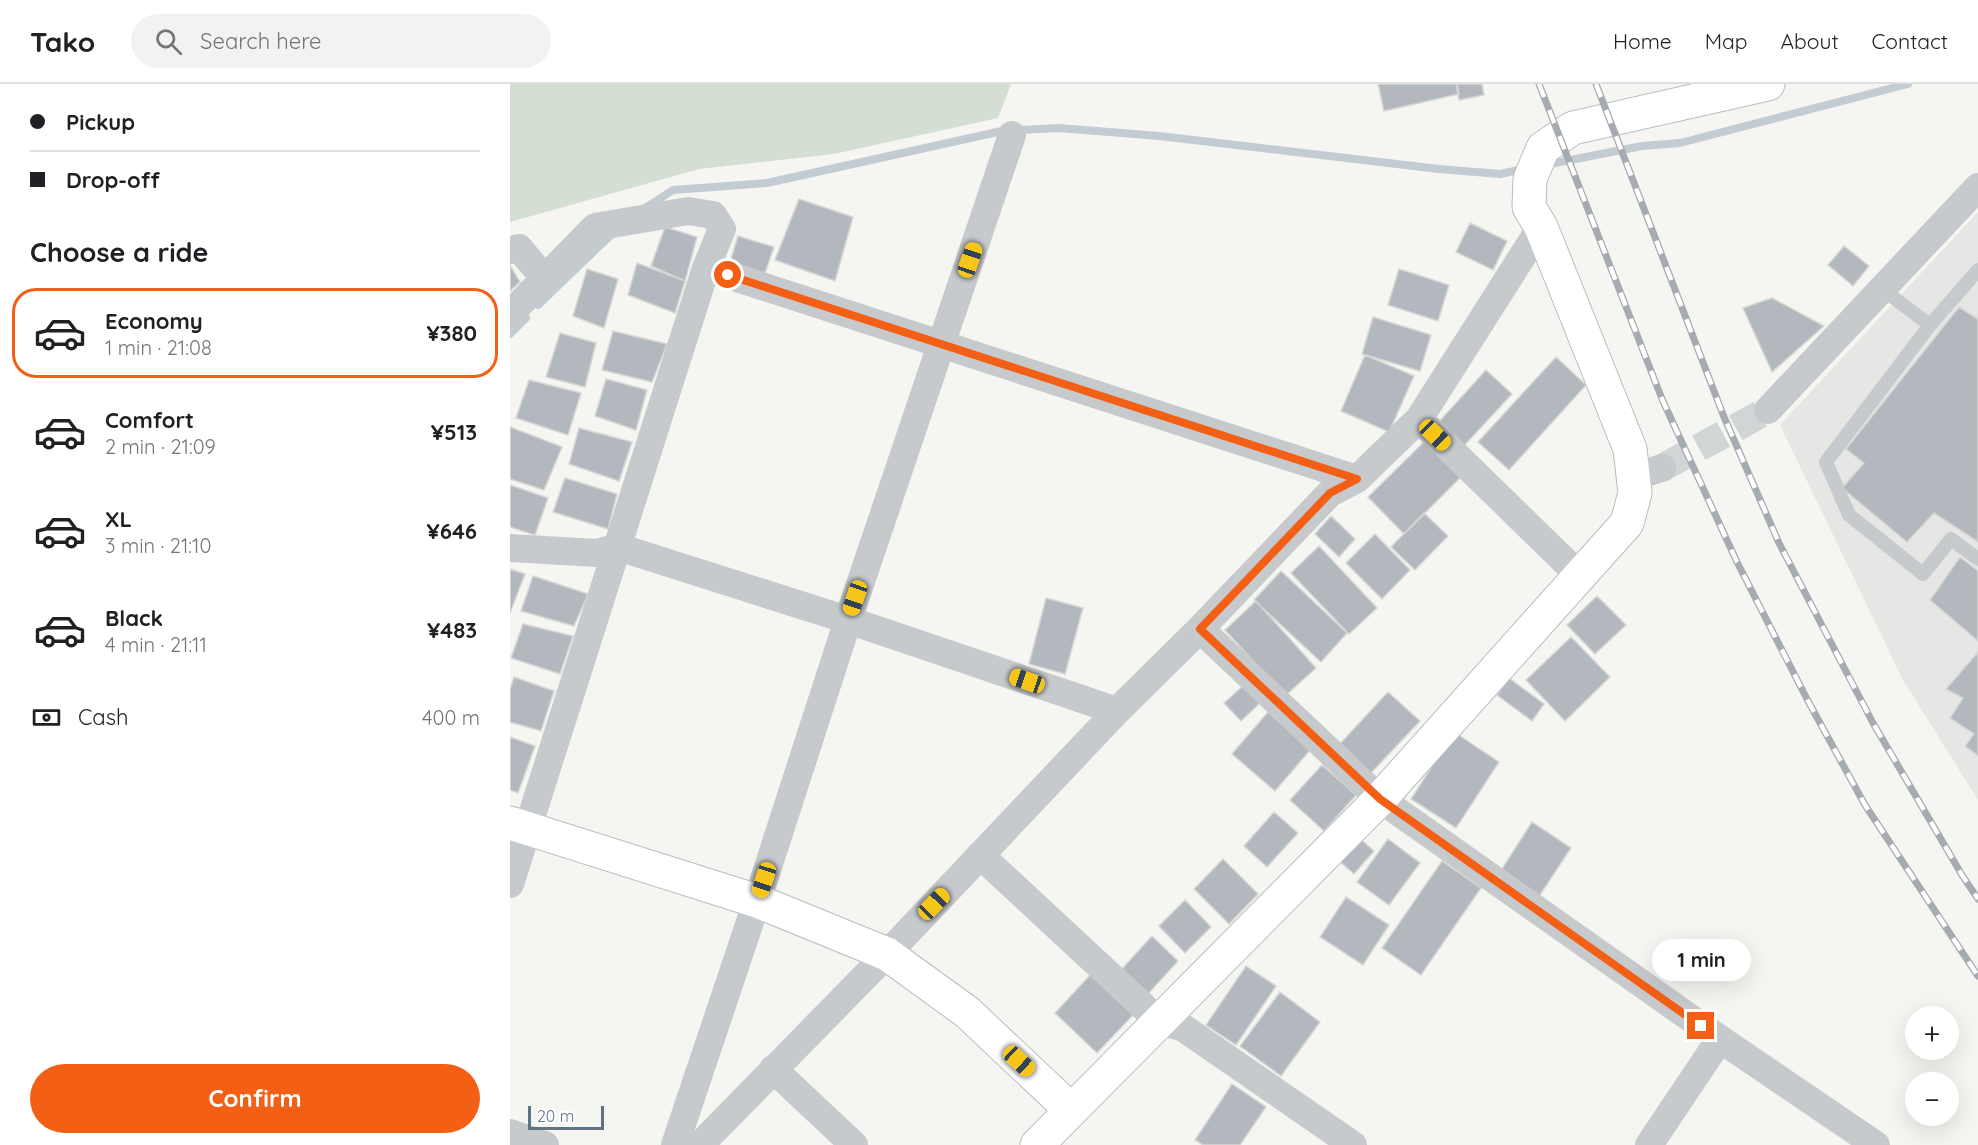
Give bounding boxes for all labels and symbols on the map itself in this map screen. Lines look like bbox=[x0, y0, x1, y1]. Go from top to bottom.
car bbox=[956, 240, 984, 280]
route start bbox=[714, 261, 741, 288]
car bbox=[1416, 416, 1454, 454]
car bbox=[841, 578, 869, 618]
car bbox=[1007, 667, 1047, 695]
car bbox=[750, 860, 778, 900]
car bbox=[915, 885, 953, 923]
callout: 1 min bbox=[1652, 939, 1750, 981]
route end bbox=[1687, 1012, 1714, 1039]
car bbox=[1000, 1042, 1038, 1080]
scale bar bbox=[528, 1103, 604, 1130]

